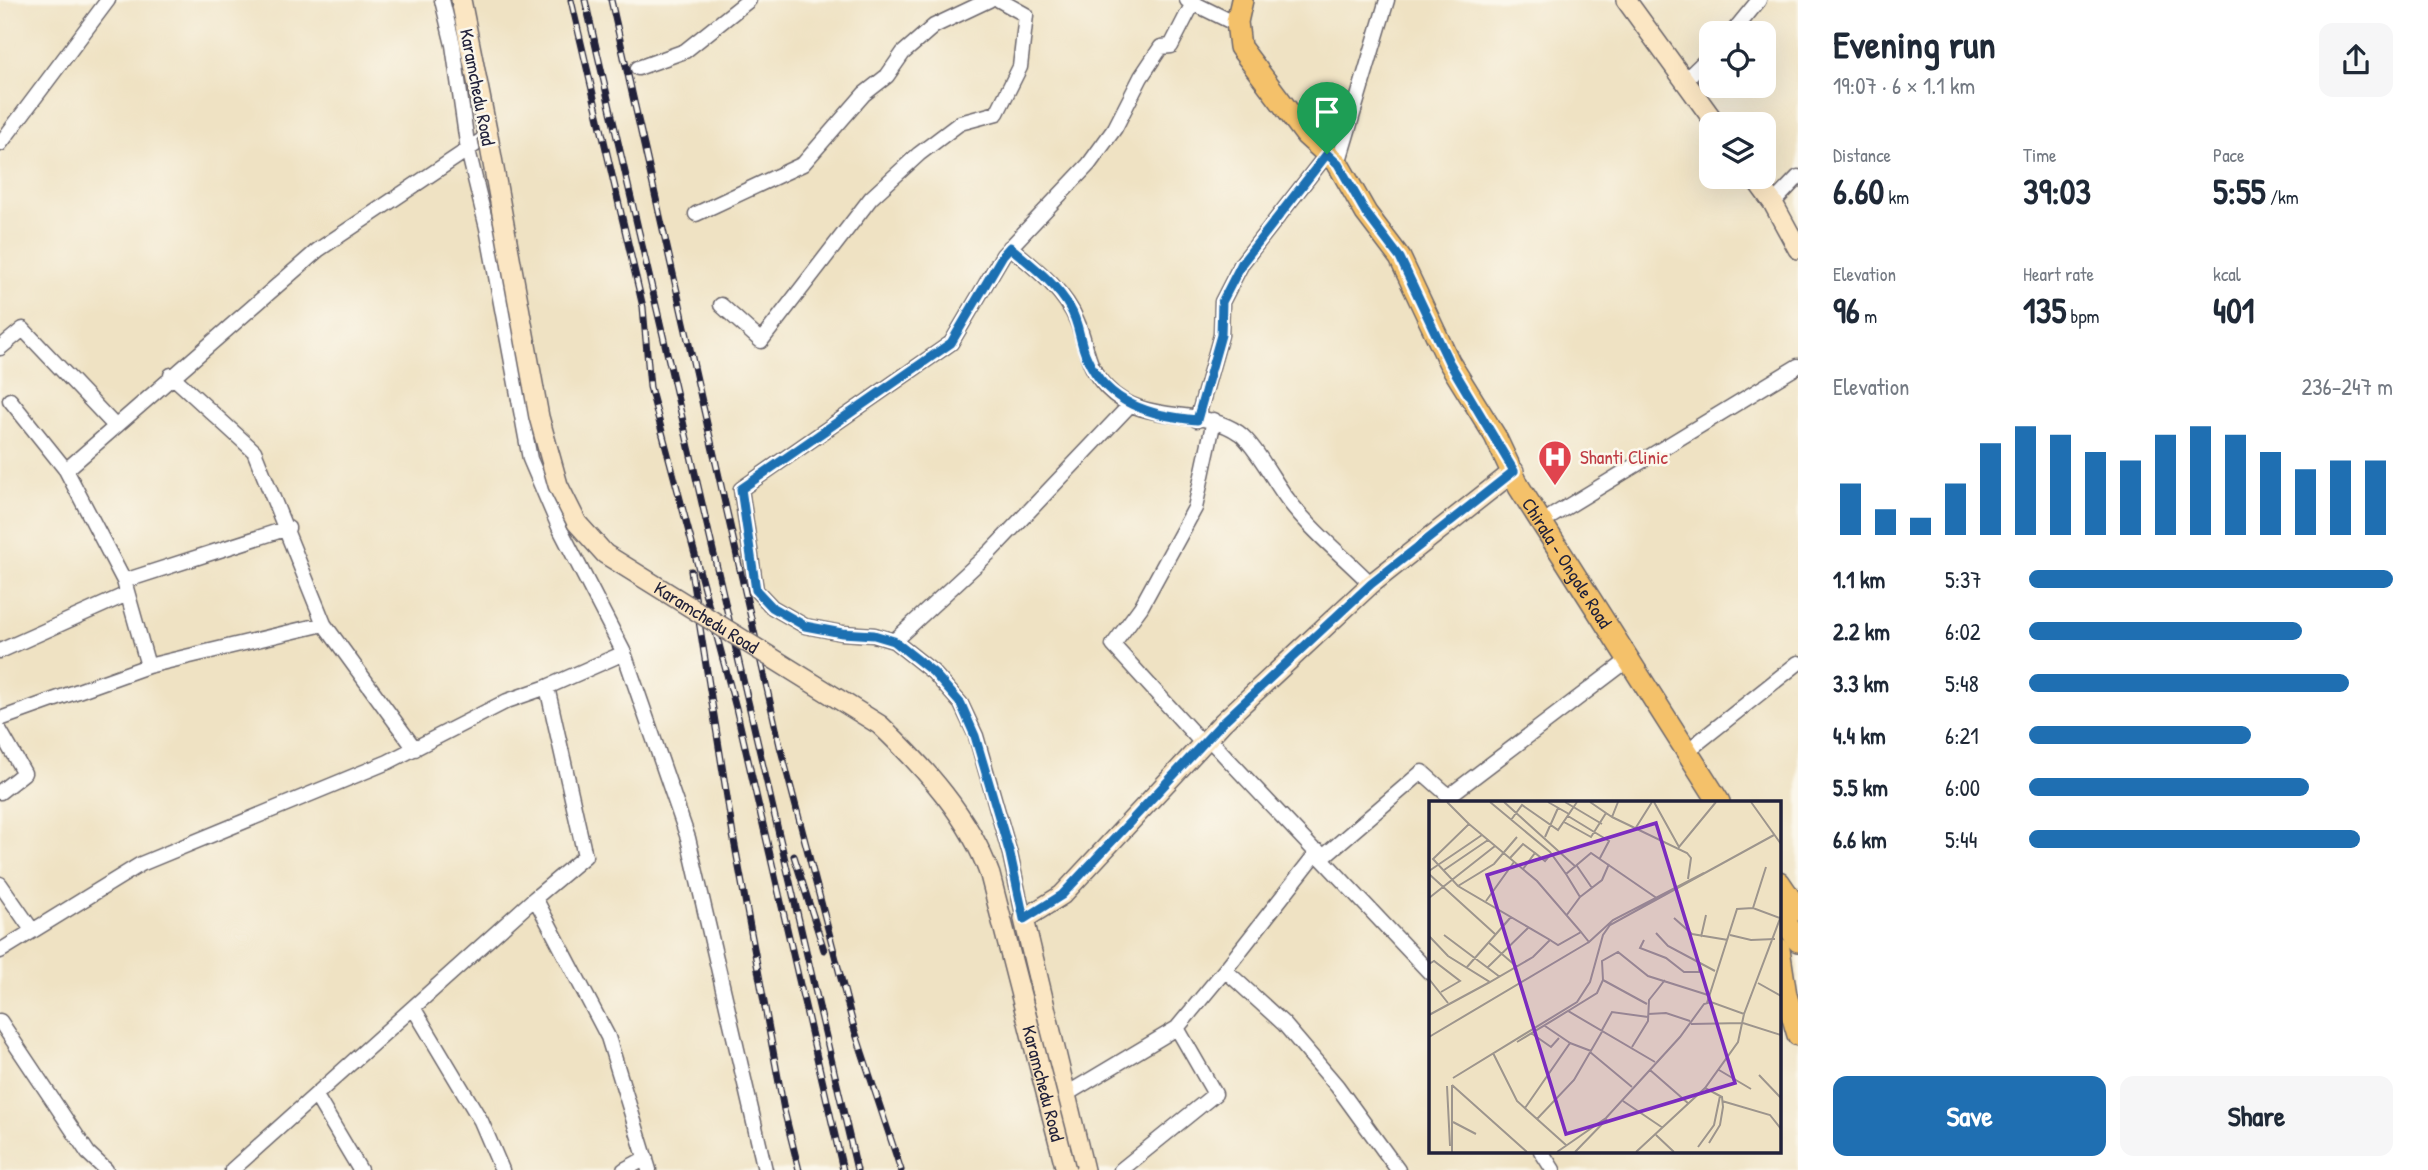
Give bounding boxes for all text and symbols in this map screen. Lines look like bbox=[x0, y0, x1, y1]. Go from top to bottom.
text: Evening run bbox=[1833, 18, 1996, 70]
map controls bbox=[1699, 21, 1776, 189]
button: locate bbox=[1699, 21, 1776, 98]
button: share bbox=[2319, 23, 2393, 97]
street label: Karamchedu Road bbox=[454, 26, 502, 148]
text: 19:07 · 6 × 1.1 km bbox=[1833, 70, 1975, 101]
pin bbox=[1297, 82, 1357, 154]
icon: arrive bbox=[1308, 93, 1346, 131]
button: layers bbox=[1699, 112, 1776, 189]
text: Distance bbox=[1833, 142, 1891, 168]
text: Time bbox=[2023, 142, 2057, 168]
text: Pace bbox=[2213, 142, 2245, 168]
text: 6.60 bbox=[1833, 168, 1884, 215]
text: 39:03 bbox=[2023, 168, 2091, 215]
text: 5:55 bbox=[2213, 168, 2266, 215]
text: km bbox=[1884, 184, 1909, 210]
text: /km bbox=[2266, 184, 2299, 210]
text: Elevation bbox=[1833, 261, 1896, 287]
text: Heart rate bbox=[2023, 261, 2094, 287]
text: kcal bbox=[2213, 261, 2241, 287]
text: 96 bbox=[1833, 287, 1860, 334]
text: 135 bbox=[2023, 287, 2066, 334]
text: 401 bbox=[2213, 287, 2255, 334]
text: m bbox=[1860, 303, 1877, 329]
text: bpm bbox=[2066, 303, 2099, 329]
text: Elevation bbox=[1833, 371, 1909, 402]
text: 236–247 m bbox=[2301, 371, 2393, 402]
hospital icon: Shanti Clinic bbox=[1536, 438, 1574, 487]
place label: Shanti Clinic bbox=[1580, 444, 1668, 470]
street label: Chirala - Ongole Road bbox=[1516, 493, 1619, 634]
text: 1.1 km bbox=[1833, 564, 1885, 595]
text: 5:37 bbox=[1945, 564, 1982, 595]
street label: Karamchedu Road bbox=[649, 575, 764, 660]
text: 2.2 km bbox=[1833, 616, 1890, 647]
text: 6:02 bbox=[1945, 616, 1981, 647]
text: 3.3 km bbox=[1833, 668, 1889, 699]
text: 5:48 bbox=[1945, 668, 1979, 699]
text: 4.4 km bbox=[1833, 720, 1886, 751]
text: 6:21 bbox=[1945, 720, 1979, 751]
text: 5.5 km bbox=[1833, 772, 1888, 803]
text: 6:00 bbox=[1945, 772, 1980, 803]
inset map bbox=[1429, 801, 1780, 1152]
text: 6.6 km bbox=[1833, 824, 1887, 855]
text: 5:44 bbox=[1945, 824, 1977, 855]
street label: Karamchedu Road bbox=[1016, 1023, 1071, 1144]
button: Save bbox=[1833, 1076, 2106, 1156]
button: Share bbox=[2120, 1076, 2393, 1156]

